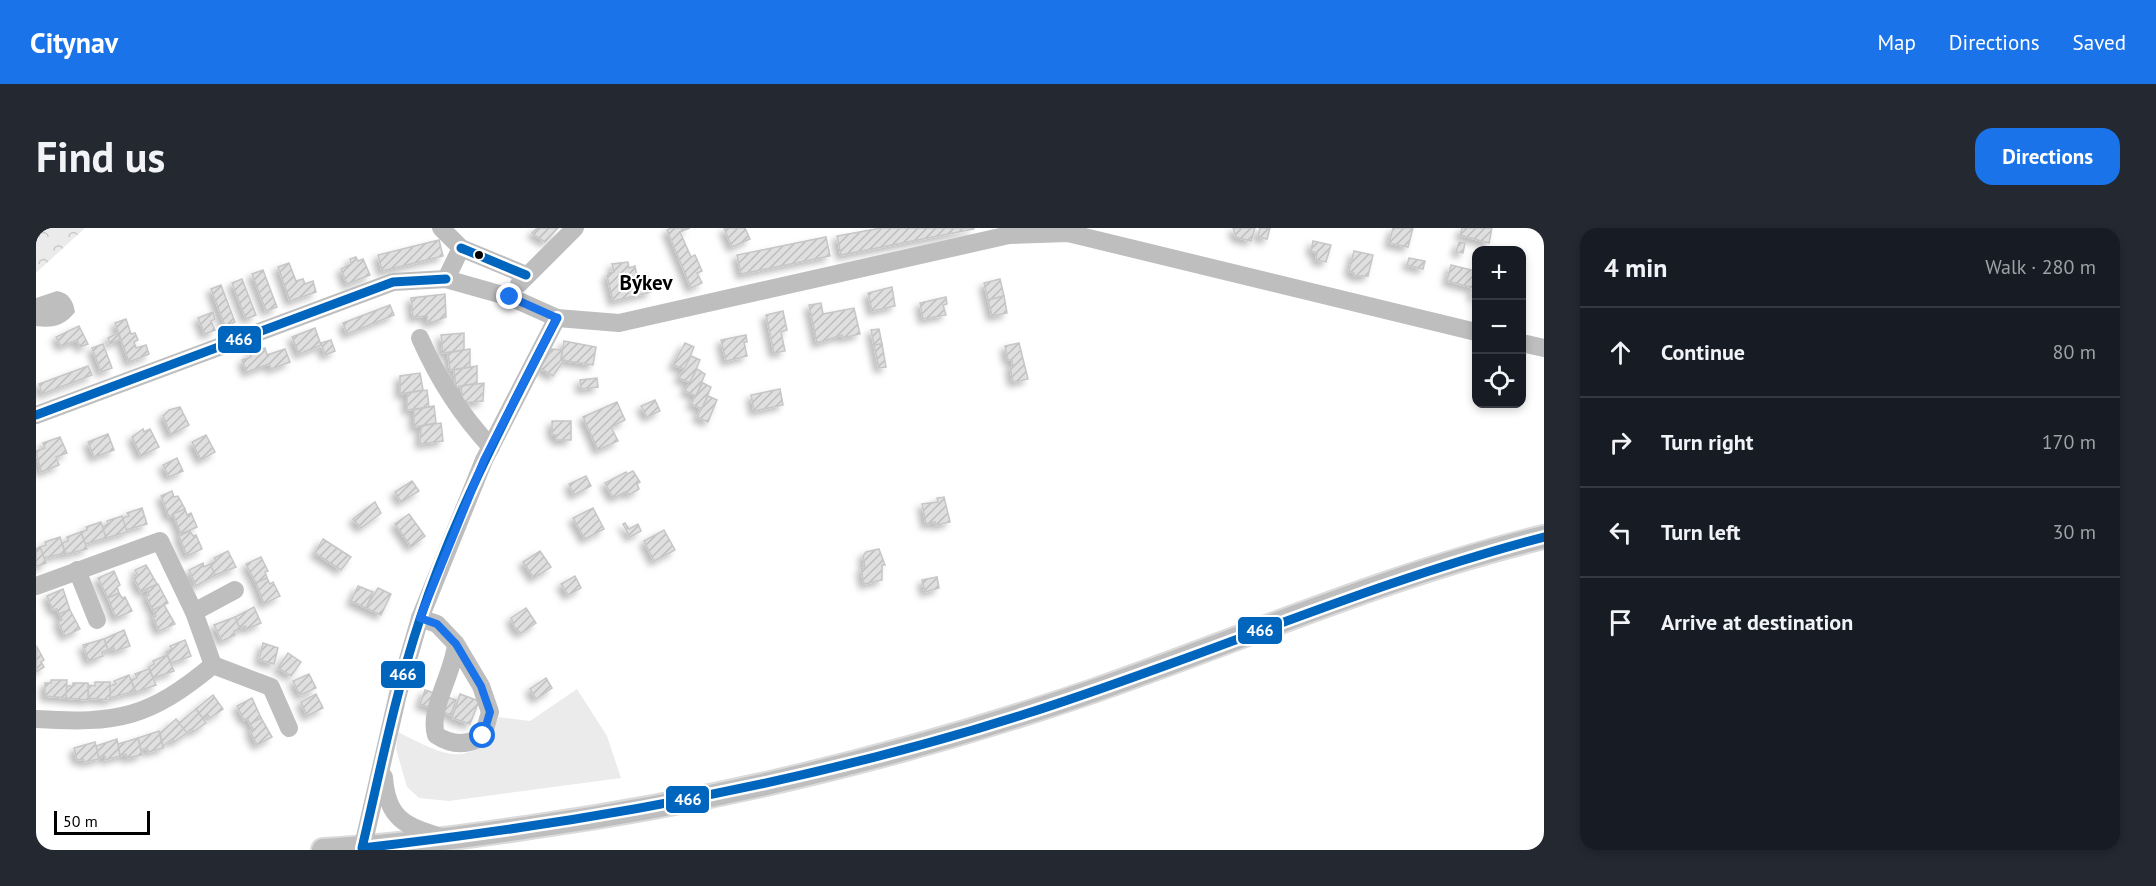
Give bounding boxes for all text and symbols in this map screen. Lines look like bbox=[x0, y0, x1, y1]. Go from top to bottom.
text: Citynav bbox=[30, 24, 118, 61]
text: Map bbox=[1877, 29, 1916, 56]
text: Directions bbox=[1949, 29, 2040, 56]
text: Saved bbox=[2073, 29, 2126, 56]
button: Directions bbox=[1975, 128, 2120, 185]
text: Find us bbox=[36, 129, 165, 184]
map controls bbox=[1472, 246, 1526, 408]
button: + bbox=[1472, 246, 1526, 300]
unlabelled marker bbox=[473, 249, 485, 261]
text: 4 min bbox=[1604, 251, 1667, 284]
text: Walk · 280 m bbox=[1985, 254, 2096, 280]
district label: Býkev bbox=[620, 269, 673, 296]
route end bbox=[496, 283, 522, 309]
button: − bbox=[1472, 300, 1526, 354]
line badge: 466 bbox=[217, 325, 262, 354]
text: 466 bbox=[225, 329, 253, 349]
icon: ahead bbox=[1604, 336, 1637, 369]
text: Continue bbox=[1661, 338, 1745, 366]
text: 80 m bbox=[2053, 339, 2096, 365]
button: locate bbox=[1472, 354, 1526, 408]
icon: right bbox=[1604, 426, 1637, 459]
text: Turn right bbox=[1661, 428, 1753, 456]
text: 170 m bbox=[2042, 429, 2096, 455]
icon: left bbox=[1604, 516, 1637, 549]
text: Turn left bbox=[1661, 518, 1741, 546]
text: 30 m bbox=[2053, 519, 2096, 545]
icon: arrive bbox=[1604, 606, 1637, 639]
text: Arrive at destination bbox=[1661, 608, 1853, 636]
line badge: 466 bbox=[1237, 616, 1283, 645]
text: 466 bbox=[1246, 620, 1274, 640]
line badge: 466 bbox=[380, 660, 426, 689]
text: 466 bbox=[389, 664, 417, 684]
route start bbox=[469, 722, 495, 748]
line badge: 466 bbox=[665, 785, 710, 814]
text: 466 bbox=[674, 789, 702, 809]
scale bar bbox=[54, 808, 150, 836]
text: 50 m bbox=[63, 811, 98, 831]

